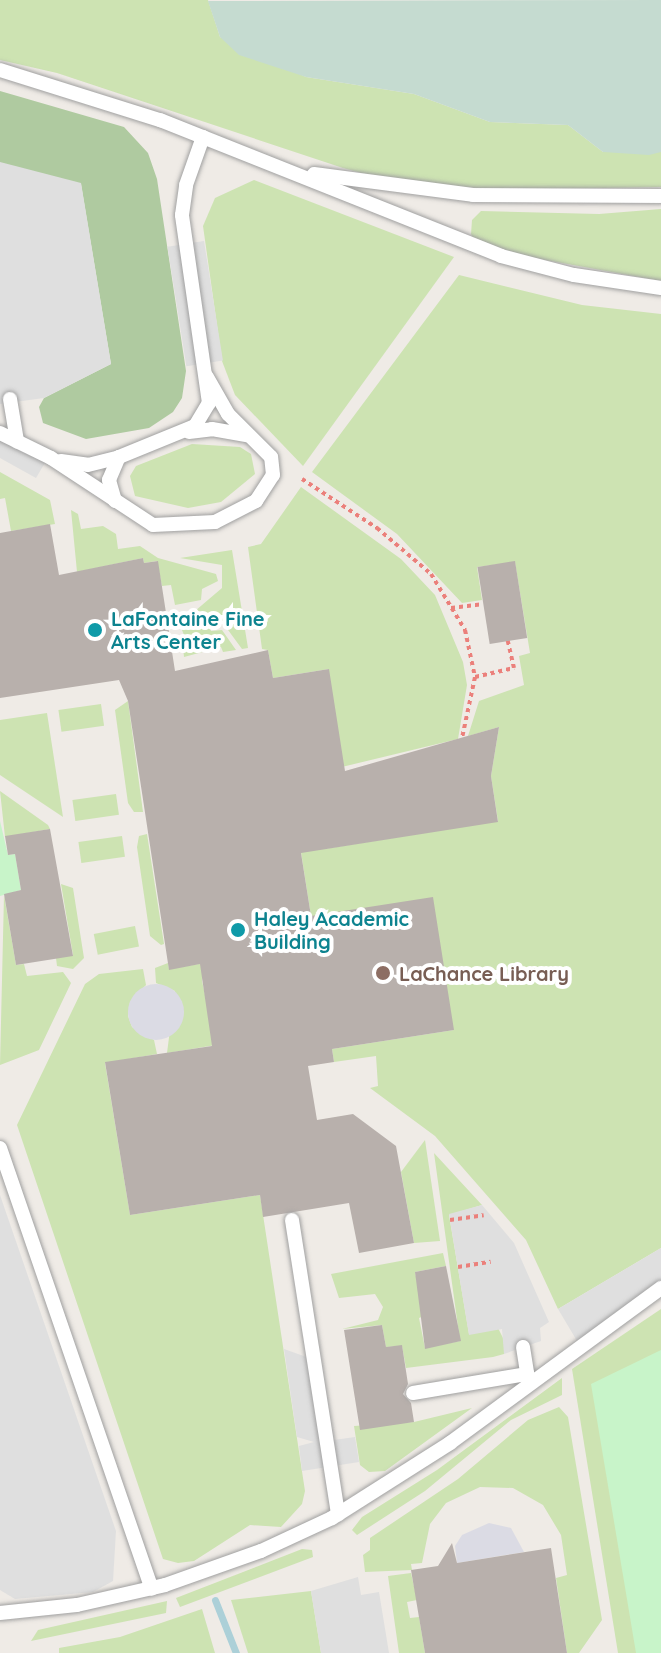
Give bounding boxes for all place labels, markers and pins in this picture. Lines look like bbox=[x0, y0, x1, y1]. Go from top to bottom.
place label: LaFontaine Fine Arts Center bbox=[111, 606, 265, 653]
marker: LaFontaine Fine Arts Center bbox=[86, 621, 104, 639]
place label: Haley Academic Building bbox=[254, 906, 409, 953]
marker: Haley Academic Building bbox=[229, 921, 247, 939]
place label: LaChance Library bbox=[399, 961, 569, 985]
marker: LaChance Library bbox=[374, 964, 392, 982]

